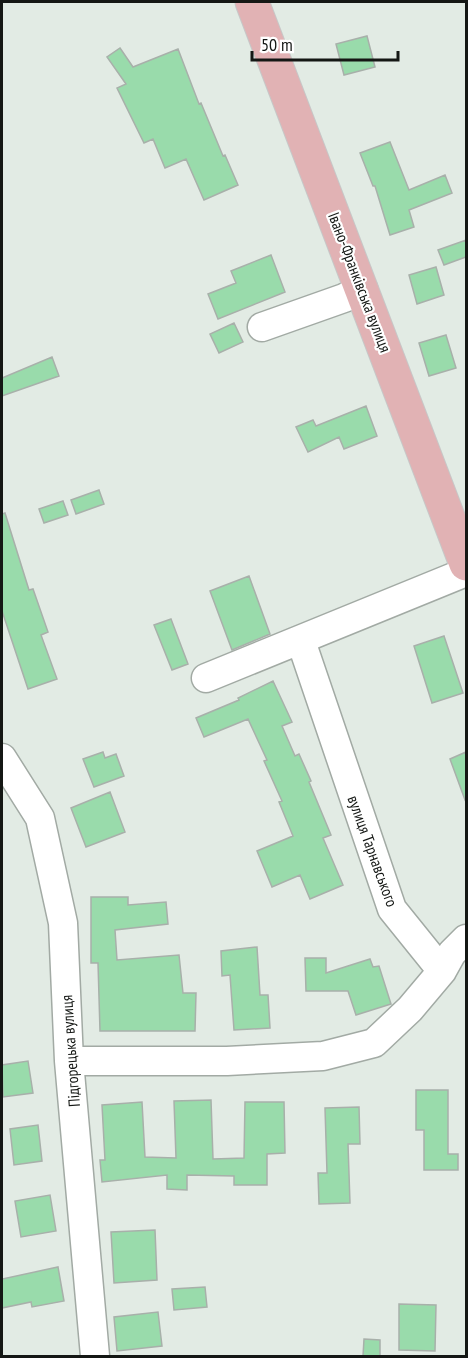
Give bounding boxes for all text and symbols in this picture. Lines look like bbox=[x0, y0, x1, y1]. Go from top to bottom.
scale bar bbox=[252, 24, 398, 62]
text: 50 m bbox=[261, 33, 293, 56]
street label: Івано-Франківська вулиця bbox=[324, 209, 396, 355]
street label: вулиця Тарнавського bbox=[344, 793, 402, 909]
street label: Підгорецька вулиця bbox=[56, 994, 84, 1108]

